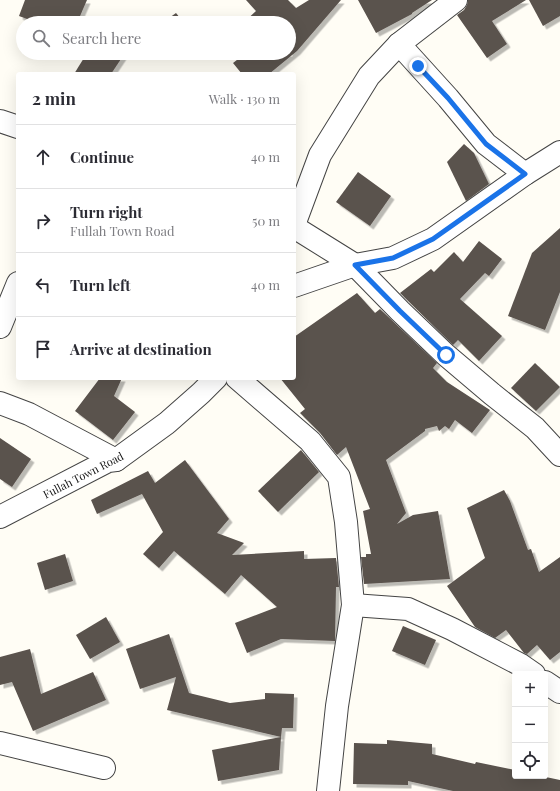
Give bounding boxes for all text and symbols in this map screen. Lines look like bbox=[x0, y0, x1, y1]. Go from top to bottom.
search box bbox=[16, 16, 296, 60]
icon: search bbox=[30, 27, 52, 49]
text: Search here bbox=[62, 28, 141, 48]
route end bbox=[409, 57, 427, 75]
text: 2 min bbox=[32, 87, 76, 109]
text: Walk · 130 m bbox=[209, 90, 280, 107]
icon: ahead bbox=[32, 146, 54, 168]
text: Continue bbox=[70, 147, 134, 167]
text: 40 m bbox=[251, 148, 280, 165]
text: Turn right bbox=[70, 202, 143, 222]
icon: right bbox=[32, 210, 54, 232]
text: 50 m bbox=[252, 212, 280, 229]
text: Fullah Town Road bbox=[70, 222, 175, 239]
icon: left bbox=[32, 274, 54, 296]
text: Turn left bbox=[70, 275, 131, 295]
text: 40 m bbox=[251, 276, 280, 293]
icon: arrive bbox=[32, 338, 54, 360]
text: Arrive at destination bbox=[70, 339, 212, 359]
route start bbox=[437, 346, 455, 364]
street label: Fullah Town Road bbox=[40, 448, 126, 502]
map controls bbox=[512, 671, 548, 779]
button: + bbox=[512, 671, 548, 707]
button: − bbox=[512, 707, 548, 743]
button: locate bbox=[512, 743, 548, 779]

